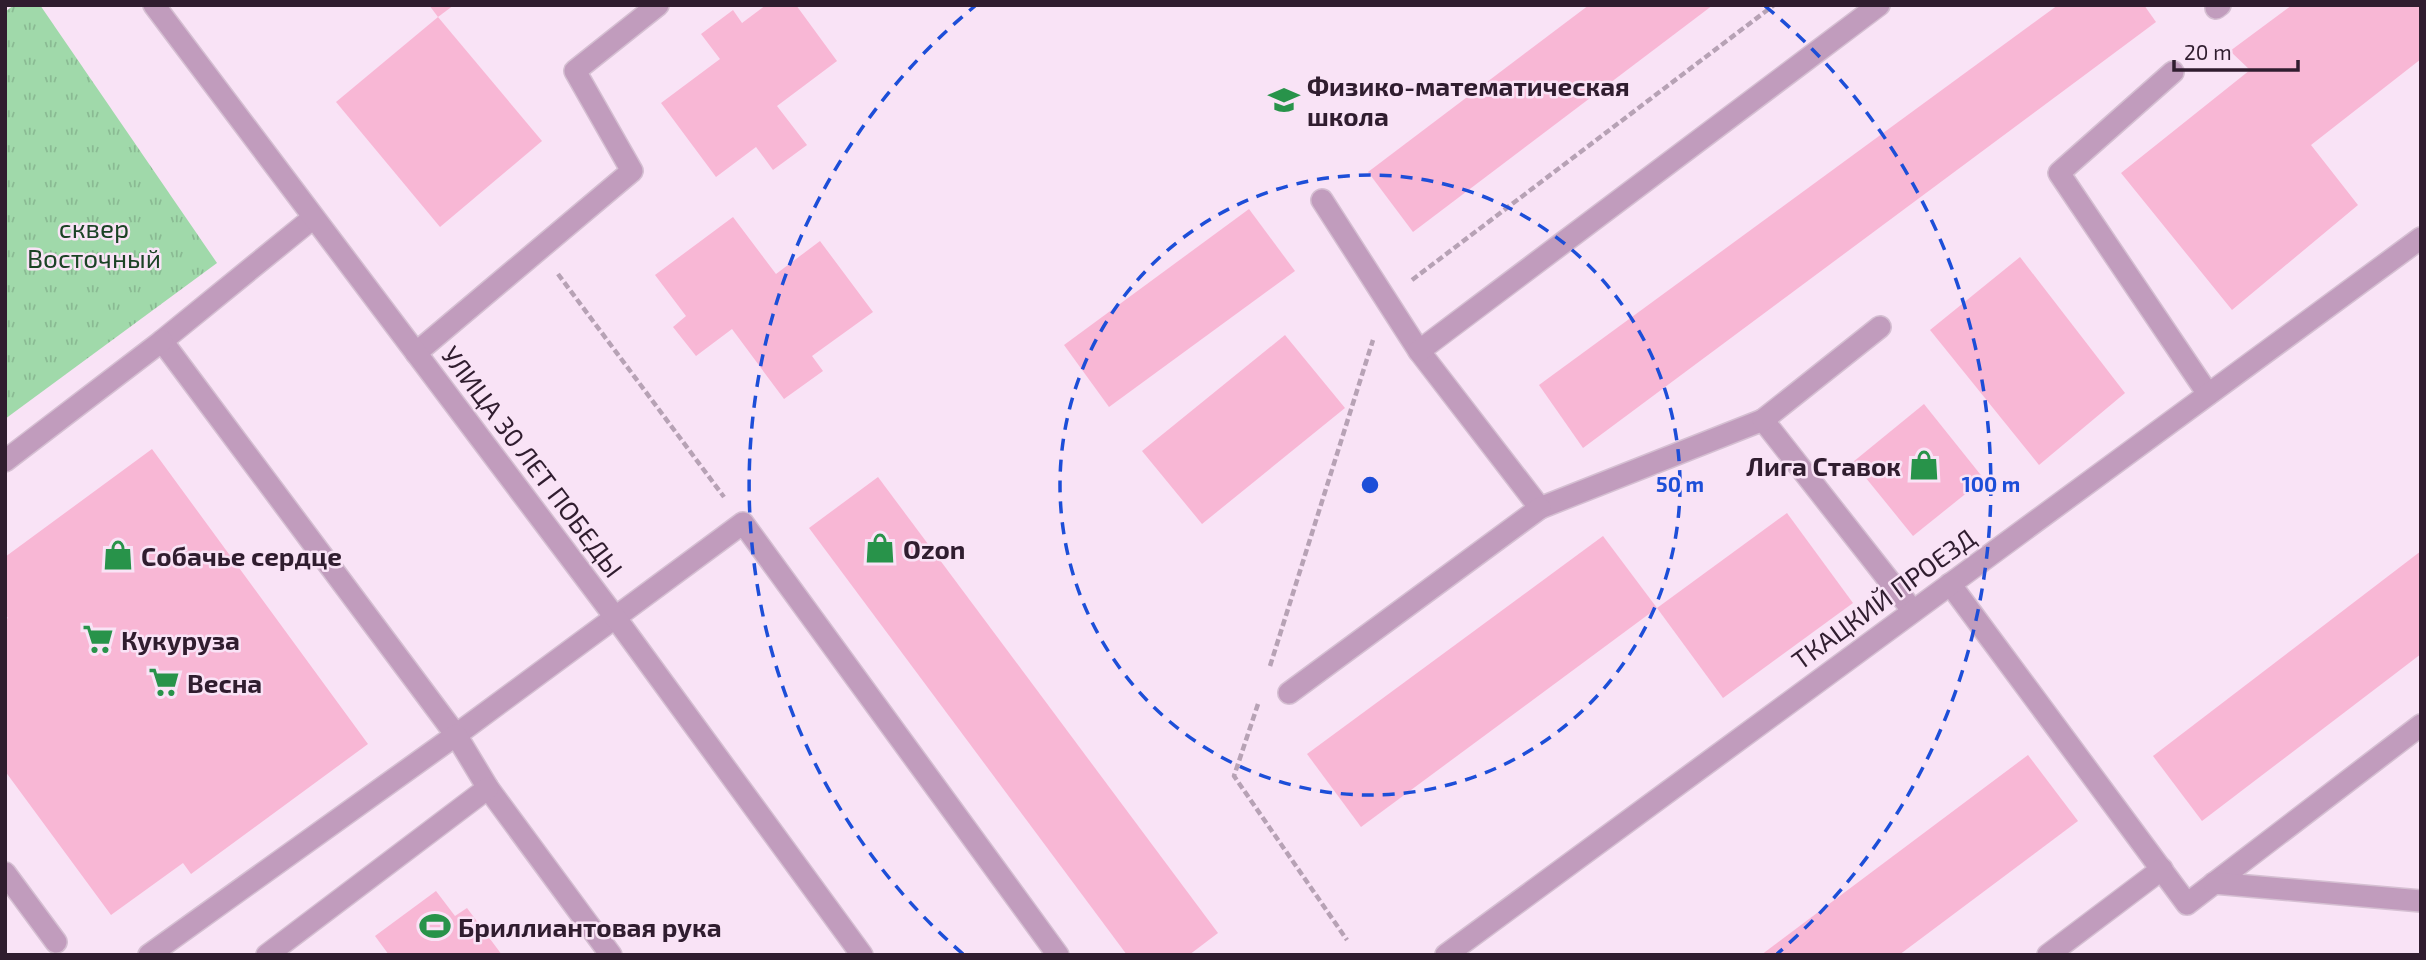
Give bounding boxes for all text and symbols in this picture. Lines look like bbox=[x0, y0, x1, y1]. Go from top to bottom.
scale bar bbox=[2174, 28, 2298, 72]
text: 20 m bbox=[2184, 39, 2232, 64]
place label: Физико-математическая школа bbox=[1307, 70, 1630, 131]
school or university icon: Физико-математическая школа bbox=[1267, 83, 1301, 117]
park label: сквер Восточный bbox=[27, 212, 161, 273]
street label: УЛИЦА 30 ЛЕТ ПОБЕДЫ bbox=[436, 339, 630, 583]
shop icon: Лига Ставок bbox=[1907, 448, 1941, 482]
place label: Лига Ставок bbox=[1746, 450, 1901, 481]
text: 50 m bbox=[1656, 471, 1704, 496]
text: 100 m bbox=[1962, 471, 2020, 496]
centre of rings bbox=[1358, 473, 1382, 497]
street label: ТКАЦКИЙ ПРОЕЗД bbox=[1785, 521, 1981, 675]
shop icon: Ozon bbox=[863, 531, 897, 565]
place label: Ozon bbox=[903, 533, 965, 564]
shop icon: Собачье сердце bbox=[101, 538, 135, 572]
place label: Собачье сердце bbox=[141, 540, 342, 571]
supermarket icon: Кукуруза bbox=[81, 622, 115, 656]
place label: Кукуруза bbox=[121, 624, 240, 655]
supermarket icon: Весна bbox=[147, 665, 181, 699]
place label: Весна bbox=[187, 667, 262, 698]
sports icon: Бриллиантовая рука bbox=[418, 909, 452, 943]
place label: Бриллиантовая рука bbox=[458, 911, 722, 942]

